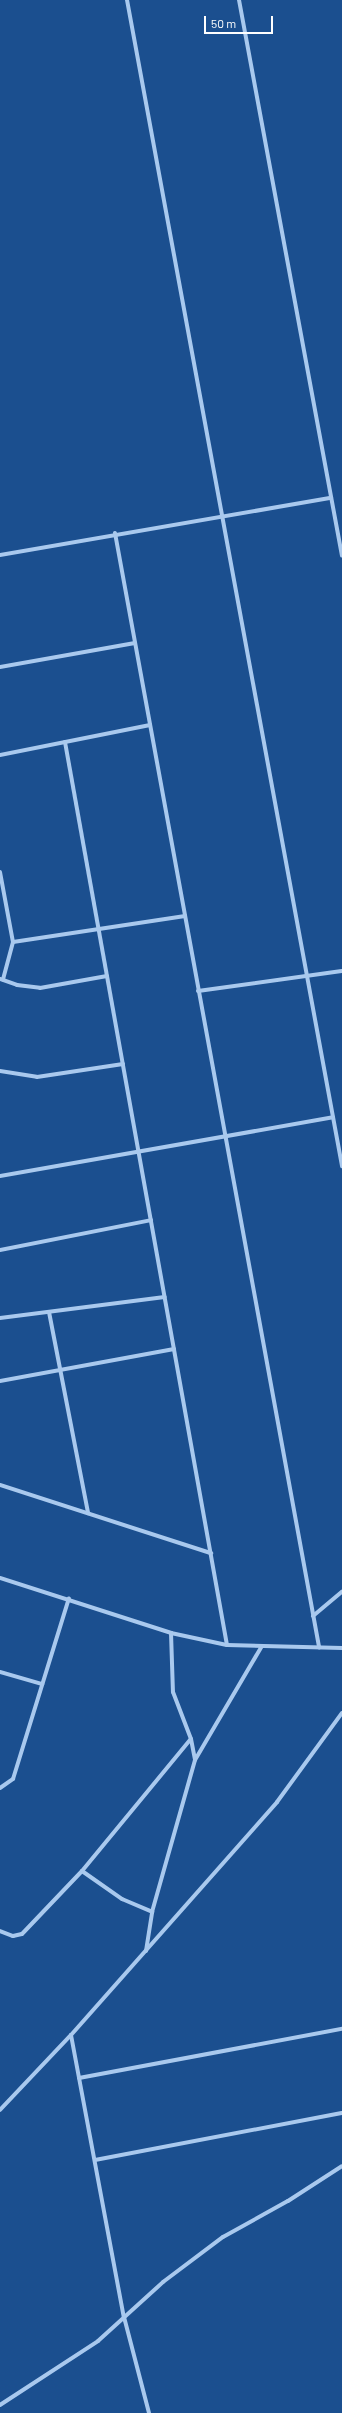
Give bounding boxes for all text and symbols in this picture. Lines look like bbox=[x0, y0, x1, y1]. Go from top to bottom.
scale bar bbox=[206, 8, 275, 34]
text: 50 m bbox=[211, 16, 236, 30]

